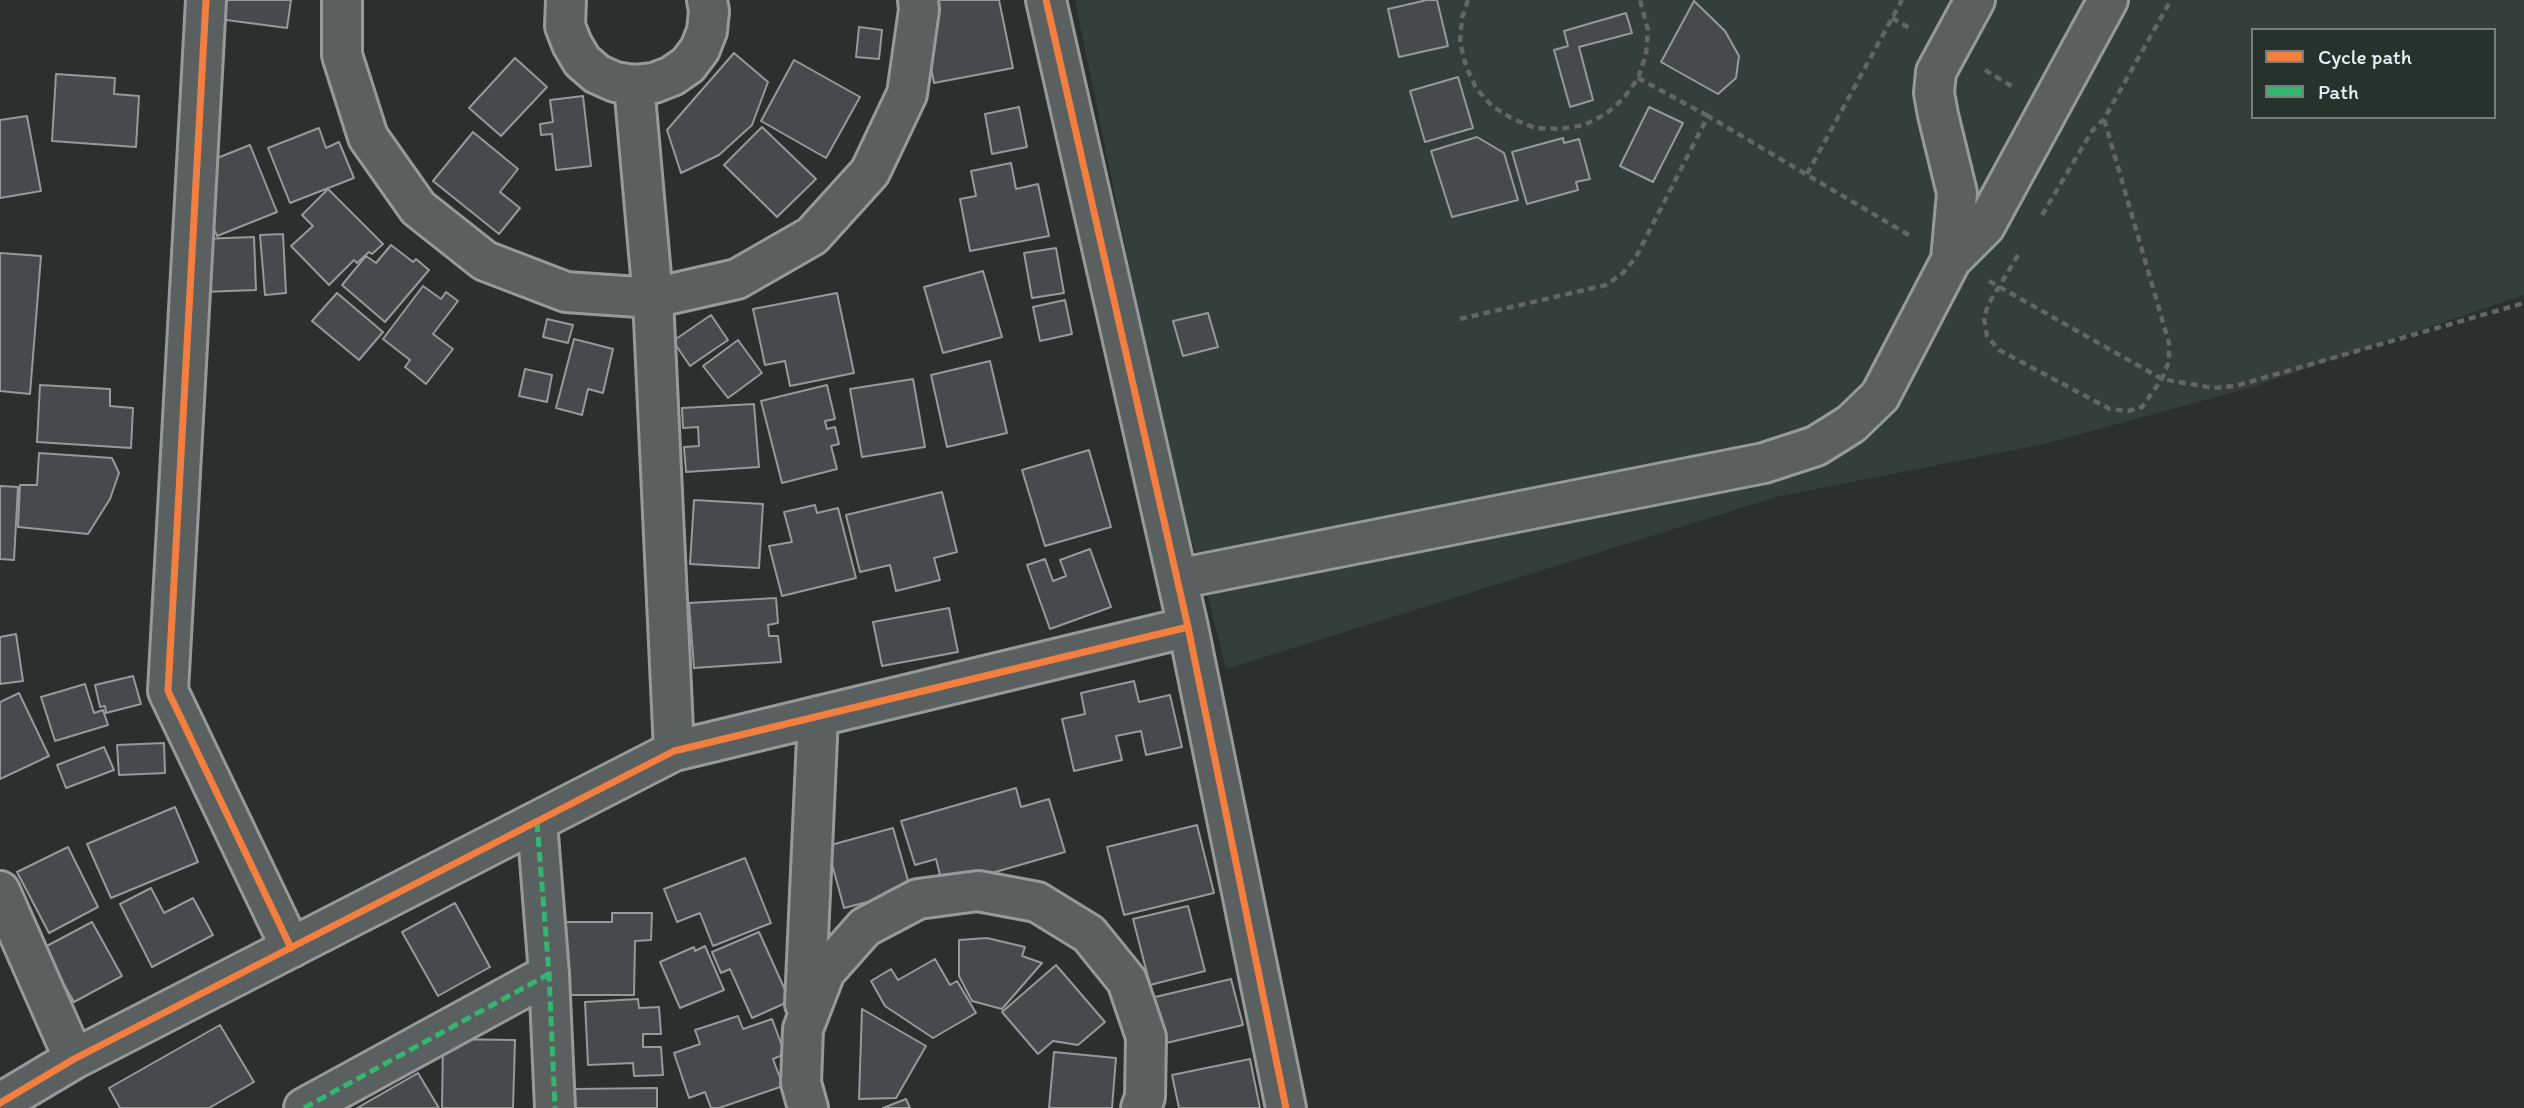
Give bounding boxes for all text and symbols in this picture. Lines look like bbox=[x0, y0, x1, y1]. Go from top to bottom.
legend bbox=[2251, 28, 2496, 119]
text: Cycle path bbox=[2318, 44, 2412, 69]
text: Path bbox=[2318, 79, 2359, 104]

